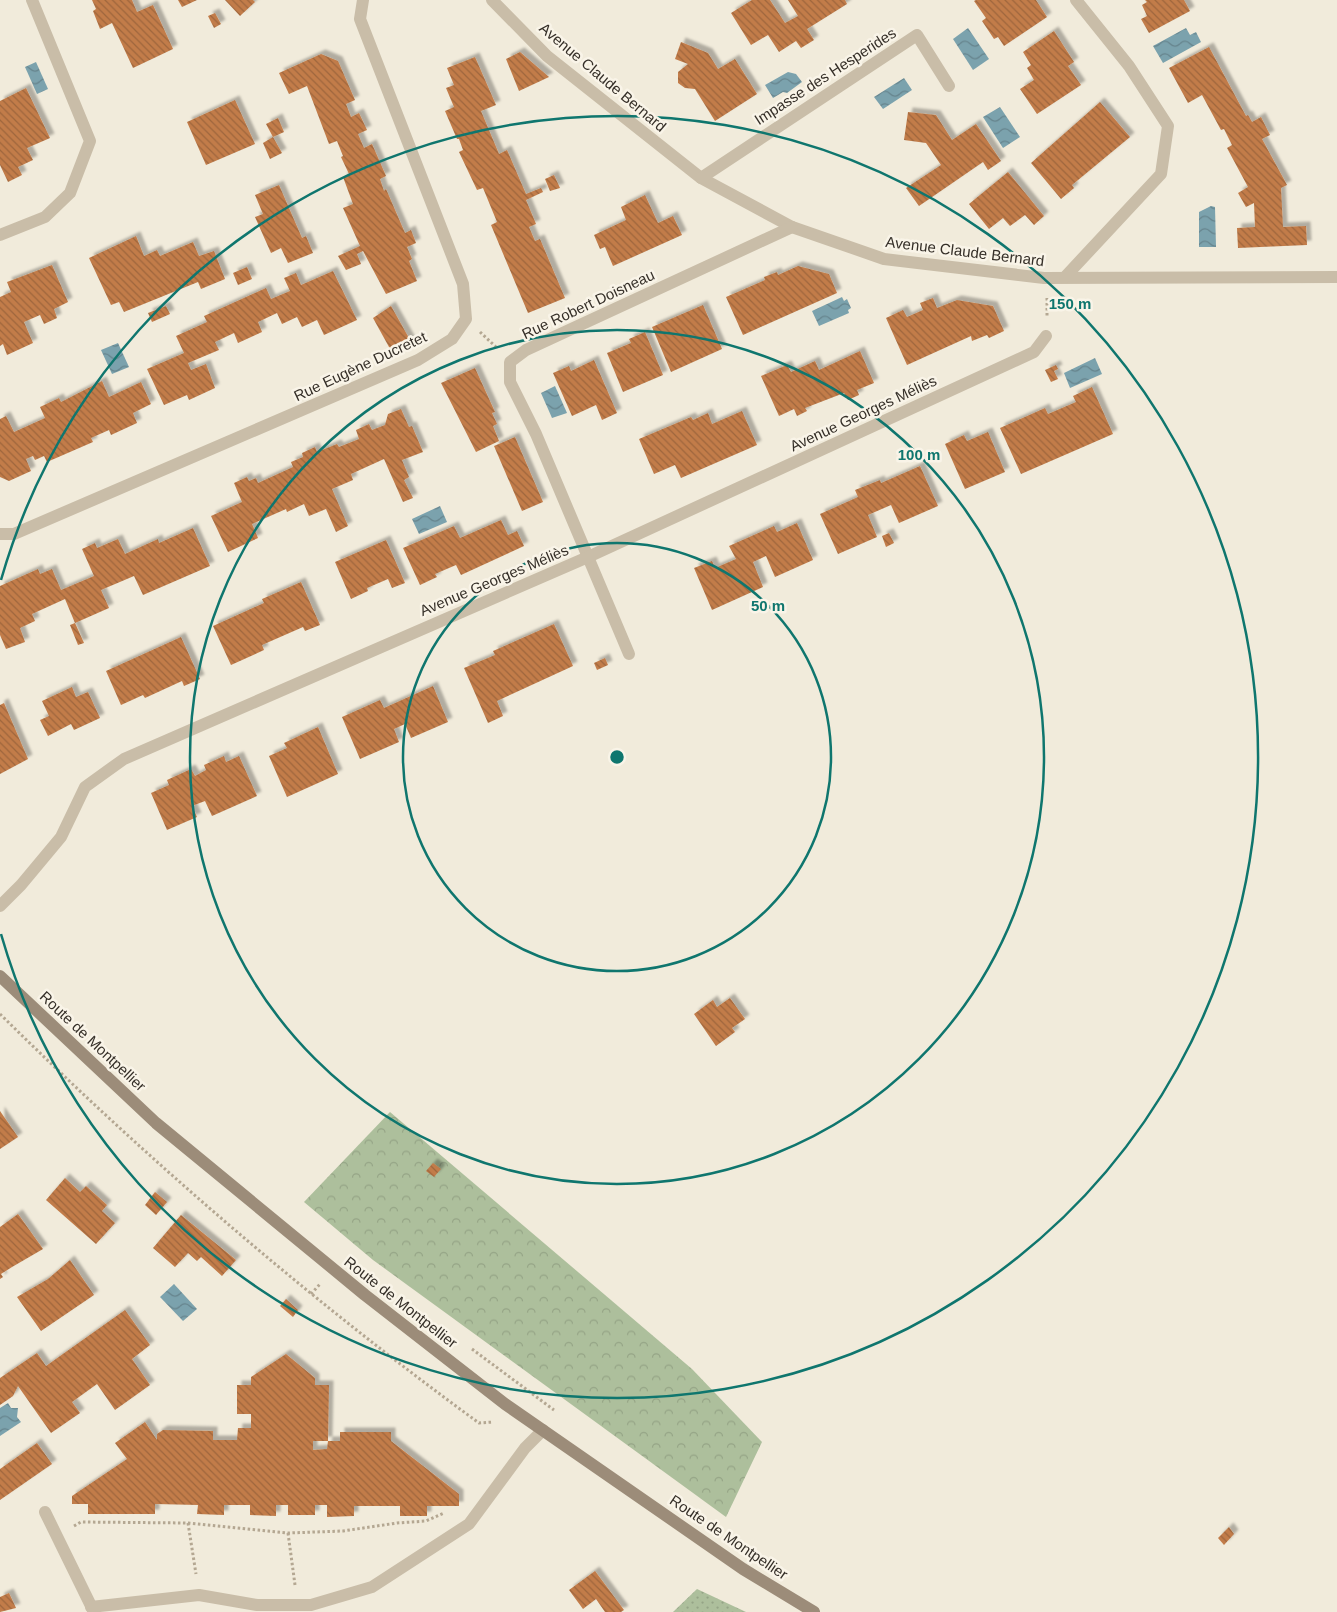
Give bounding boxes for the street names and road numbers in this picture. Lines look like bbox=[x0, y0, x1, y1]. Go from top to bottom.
street label: Avenue Claude Bernard bbox=[536, 19, 670, 135]
street label: Impasse des Hesperides bbox=[751, 24, 899, 128]
street label: Avenue Claude Bernard bbox=[885, 233, 1045, 269]
street label: Rue Robert Doisneau bbox=[519, 266, 657, 342]
street label: Rue Eugène Ducretet bbox=[291, 327, 430, 404]
street label: Avenue Georges Méliès bbox=[787, 372, 939, 454]
street label: Avenue Georges Méliès bbox=[417, 541, 571, 619]
street label: Route de Montpellier bbox=[37, 988, 149, 1094]
street label: Route de Montpellier bbox=[341, 1253, 461, 1351]
street label: Route de Montpellier bbox=[667, 1491, 791, 1583]

